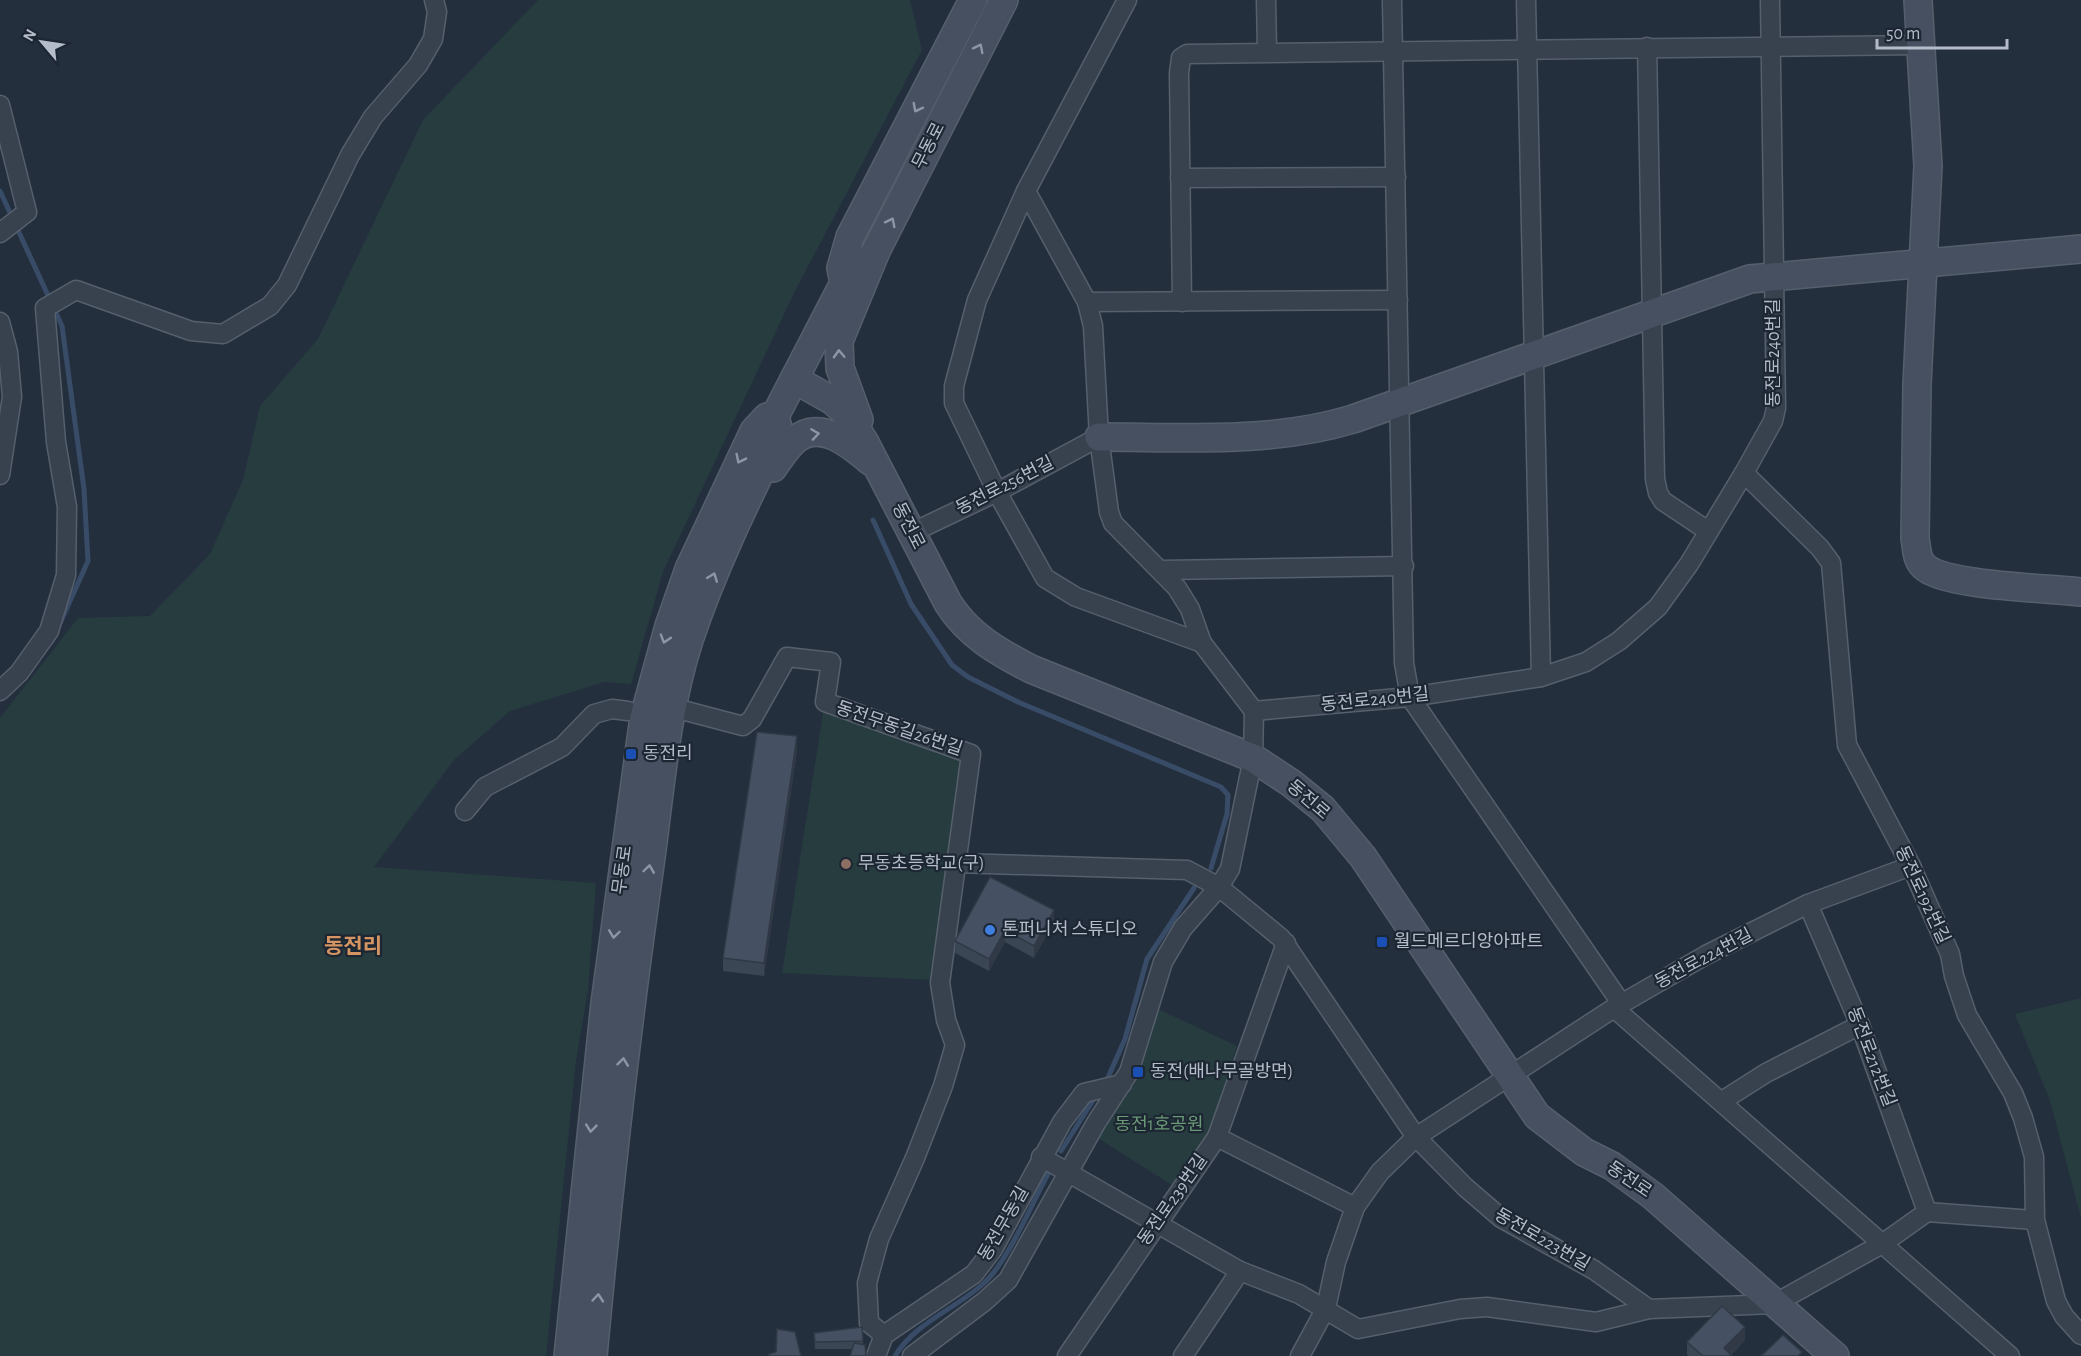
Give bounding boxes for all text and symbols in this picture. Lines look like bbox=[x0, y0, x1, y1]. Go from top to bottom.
north arrow bbox=[12, 12, 72, 72]
scale bar bbox=[1877, 12, 2008, 50]
text: 50 m bbox=[1886, 25, 1920, 43]
text: N bbox=[20, 26, 39, 44]
one-way arrow bbox=[972, 44, 983, 55]
one-way arrow bbox=[912, 101, 924, 112]
street label: 무동로 bbox=[909, 119, 948, 172]
one-way arrow bbox=[884, 218, 895, 229]
street label: 동전로240번길 bbox=[1764, 298, 1783, 408]
one-way arrow bbox=[833, 350, 845, 359]
one-way arrow bbox=[811, 428, 820, 440]
one-way arrow bbox=[736, 453, 747, 464]
street label: 동전로256번길 bbox=[953, 453, 1057, 518]
street label: 동전로 bbox=[889, 499, 928, 552]
one-way arrow bbox=[706, 572, 719, 583]
one-way arrow bbox=[660, 633, 672, 644]
street label: 동전로240번길 bbox=[1320, 684, 1430, 715]
street label: 동전무동길26번길 bbox=[833, 698, 965, 759]
place label: 동전리 bbox=[643, 743, 693, 763]
marker: 동전리 bbox=[624, 747, 638, 761]
street label: 동전로 bbox=[1283, 776, 1333, 823]
street label: 동전로192번길 bbox=[1892, 843, 1953, 947]
street label: 무동로 bbox=[610, 844, 635, 896]
place label: 무동초등학교(구) bbox=[858, 854, 985, 873]
marker: 무동초등학교(구) bbox=[839, 857, 853, 871]
one-way arrow bbox=[643, 864, 655, 873]
place label: 톤퍼니처 스튜디오 bbox=[1002, 919, 1137, 939]
marker: 톤퍼니처 스튜디오 bbox=[983, 923, 997, 937]
street label: 동전로224번길 bbox=[1652, 925, 1756, 992]
one-way arrow bbox=[609, 930, 621, 939]
place label: 월드메르디앙아파트 bbox=[1394, 931, 1543, 951]
district label: 동전리 bbox=[324, 935, 382, 957]
marker: 월드메르디앙아파트 bbox=[1375, 935, 1389, 949]
street label: 동전로212번길 bbox=[1844, 1004, 1899, 1109]
one-way arrow bbox=[616, 1057, 628, 1067]
place label: 동전(배나무골방면) bbox=[1150, 1061, 1293, 1081]
marker: 동전(배나무골방면) bbox=[1131, 1065, 1145, 1079]
park label: 동전1호공원 bbox=[1115, 1115, 1204, 1134]
one-way arrow bbox=[586, 1123, 598, 1132]
street label: 동전로239번길 bbox=[1134, 1150, 1211, 1249]
street label: 동전로 bbox=[1603, 1158, 1655, 1201]
street label: 동전무동길 bbox=[975, 1183, 1032, 1264]
street label: 동전로223번길 bbox=[1491, 1205, 1593, 1274]
one-way arrow bbox=[591, 1293, 604, 1302]

